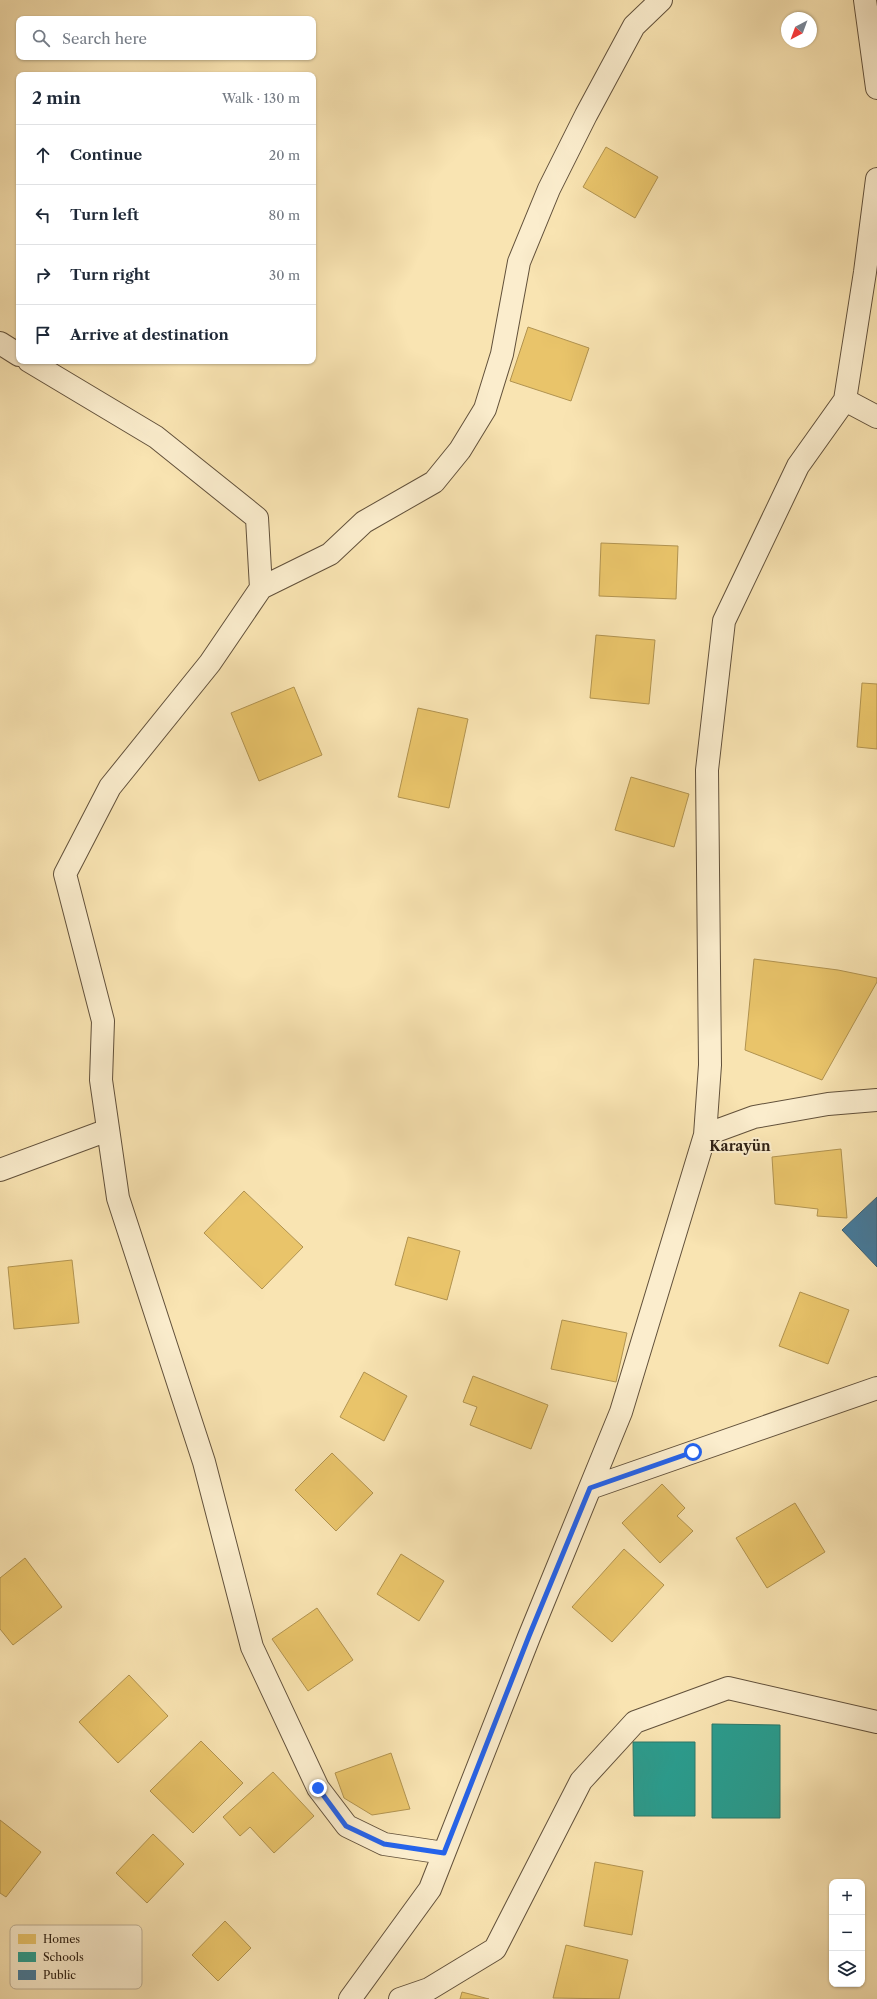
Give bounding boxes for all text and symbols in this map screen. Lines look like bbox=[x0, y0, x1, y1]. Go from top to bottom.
north arrow bbox=[781, 12, 817, 48]
search box bbox=[16, 16, 316, 60]
icon: search bbox=[30, 27, 52, 49]
text: Search here bbox=[62, 29, 147, 48]
text: 2 min bbox=[32, 88, 81, 108]
text: Walk · 130 m bbox=[222, 90, 300, 106]
icon: ahead bbox=[32, 144, 54, 166]
text: Continue bbox=[70, 145, 142, 164]
text: 20 m bbox=[269, 147, 300, 163]
icon: left bbox=[32, 204, 54, 226]
text: Turn left bbox=[70, 205, 139, 224]
text: 80 m bbox=[268, 207, 300, 223]
icon: right bbox=[32, 264, 54, 286]
text: Turn right bbox=[70, 265, 150, 284]
text: 30 m bbox=[269, 267, 300, 283]
icon: arrive bbox=[32, 324, 54, 346]
text: Arrive at destination bbox=[70, 325, 229, 344]
district label: Karayün bbox=[709, 1137, 771, 1155]
route start bbox=[684, 1443, 702, 1461]
route end bbox=[309, 1779, 327, 1797]
map controls bbox=[829, 1879, 865, 1987]
button: + bbox=[829, 1879, 865, 1915]
button: − bbox=[829, 1915, 865, 1951]
legend bbox=[10, 1925, 142, 1989]
text: Homes bbox=[43, 1932, 80, 1946]
text: Schools bbox=[43, 1950, 84, 1964]
button: layers bbox=[829, 1951, 865, 1987]
text: Public bbox=[43, 1968, 76, 1982]

